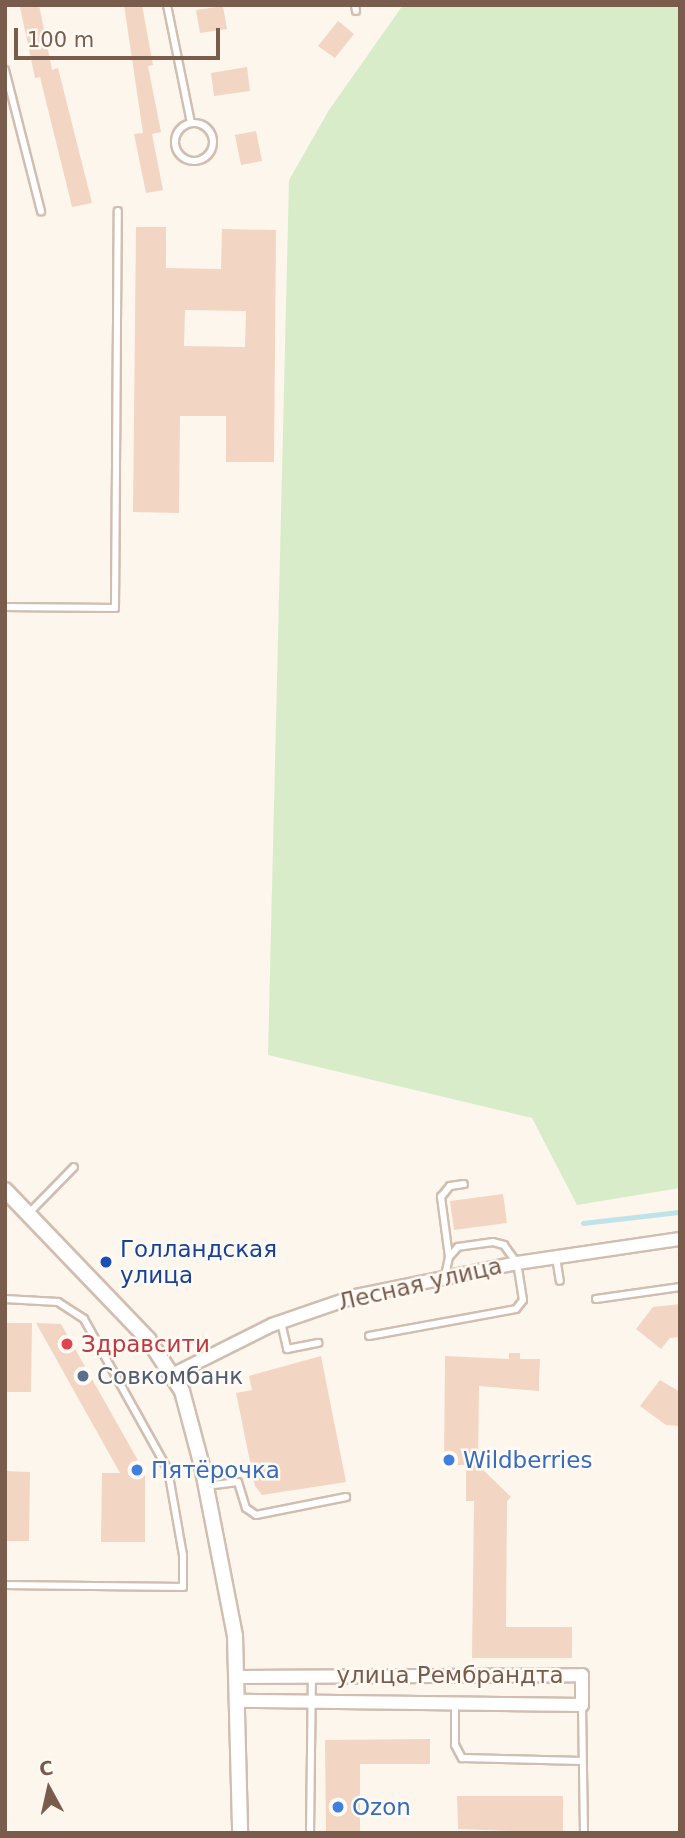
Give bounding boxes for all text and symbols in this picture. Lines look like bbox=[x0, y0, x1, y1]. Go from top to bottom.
scale bar bbox=[18, 14, 224, 58]
text: 100 m bbox=[27, 28, 94, 52]
place label: Голландская улица bbox=[120, 1235, 277, 1289]
street label: Лесная улица bbox=[335, 1252, 505, 1316]
marker: Голландская улица bbox=[98, 1254, 114, 1270]
place label: Здравсити bbox=[81, 1330, 210, 1358]
marker: Здравсити bbox=[59, 1336, 75, 1352]
place label: Совкомбанк bbox=[97, 1362, 243, 1390]
marker: Совкомбанк bbox=[75, 1368, 91, 1384]
place label: Wildberries bbox=[463, 1446, 592, 1474]
marker: Wildberries bbox=[441, 1452, 457, 1468]
place label: Пятёрочка bbox=[151, 1456, 280, 1484]
marker: Пятёрочка bbox=[129, 1462, 145, 1478]
street label: улица Рембрандта bbox=[336, 1661, 564, 1689]
north arrow bbox=[14, 1754, 84, 1824]
text: С bbox=[38, 1756, 55, 1780]
place label: Ozon bbox=[352, 1793, 411, 1821]
marker: Ozon bbox=[330, 1799, 346, 1815]

